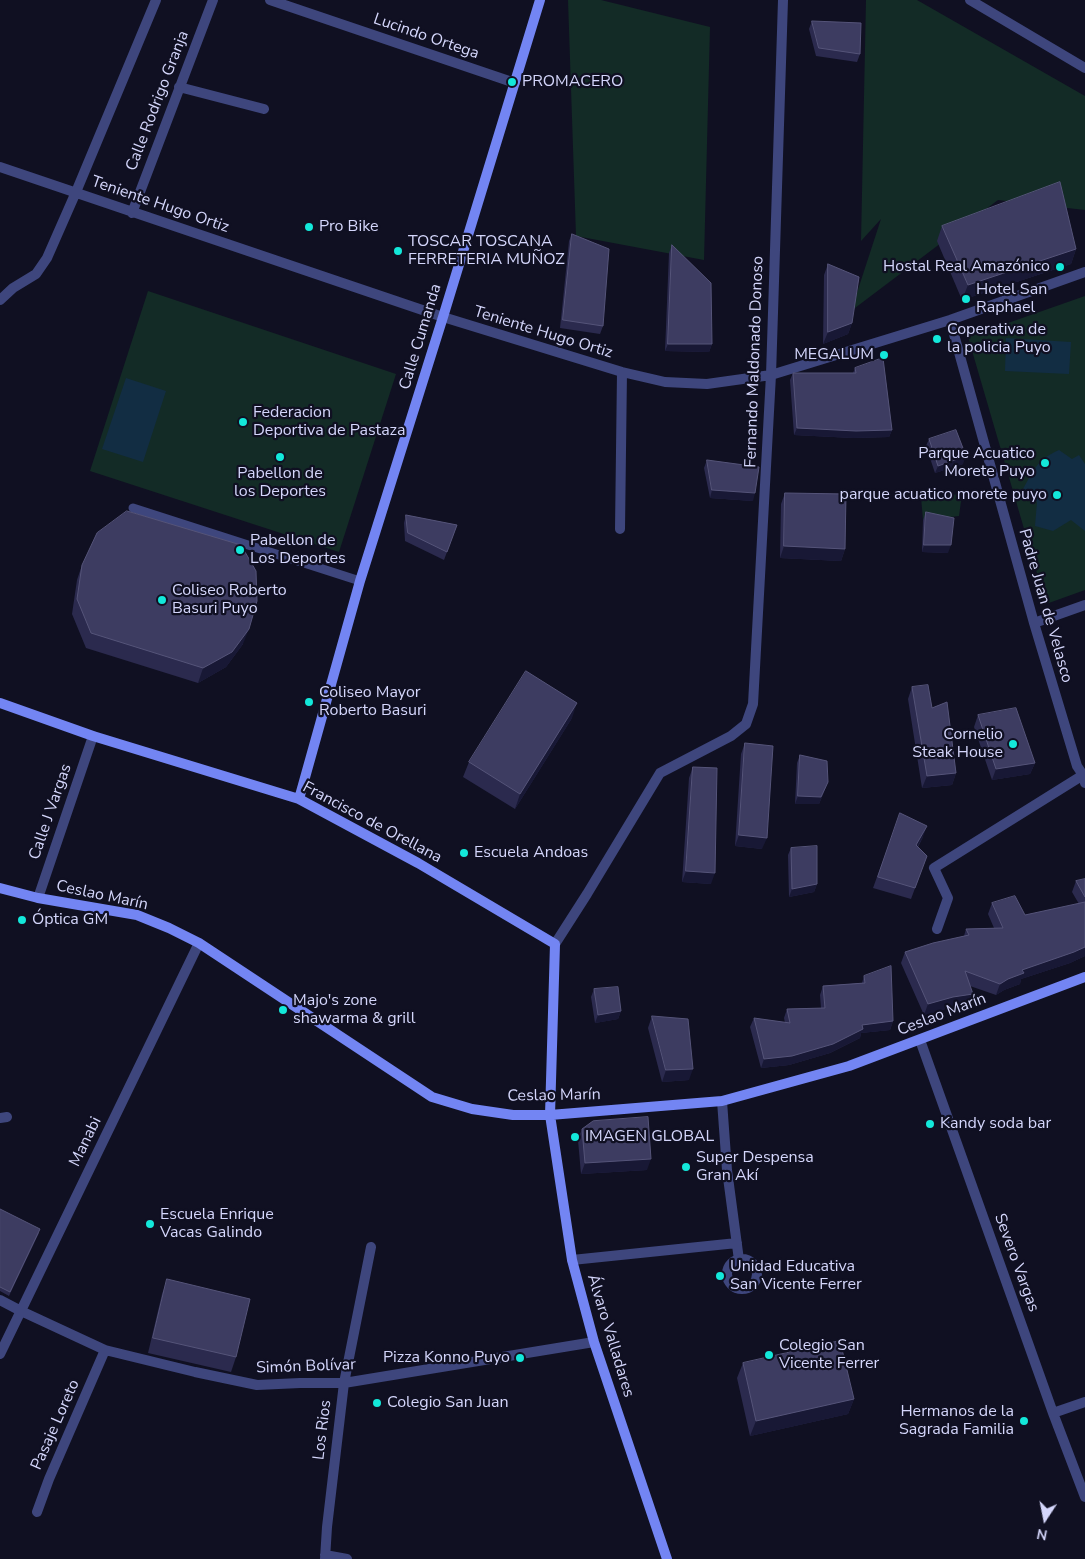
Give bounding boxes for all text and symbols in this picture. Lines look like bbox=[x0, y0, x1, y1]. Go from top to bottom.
street label: Lucindo Ortega bbox=[371, 10, 481, 64]
street label: Calle Rodrigo Granja bbox=[122, 28, 194, 174]
place label: PROMACERO bbox=[522, 72, 623, 92]
marker: PROMACERO bbox=[506, 76, 518, 88]
street label: Teniente Hugo Ortiz bbox=[89, 172, 231, 238]
place label: Pro Bike bbox=[319, 217, 378, 237]
marker: Pro Bike bbox=[303, 221, 315, 233]
place label: TOSCAR TOSCANA FERRETERIA MUÑOZ bbox=[408, 232, 565, 270]
marker: TOSCAR TOSCANA FERRETERIA MUÑOZ bbox=[392, 245, 404, 257]
street label: Fernando Maldonado Donoso bbox=[742, 256, 768, 468]
place label: Hostal Real Amazónico bbox=[883, 257, 1050, 277]
marker: Hostal Real Amazónico bbox=[1054, 261, 1066, 273]
place label: Hotel San Raphael bbox=[976, 280, 1047, 318]
street label: Calle Cumanda bbox=[396, 282, 446, 392]
marker: Hotel San Raphael bbox=[960, 293, 972, 305]
street label: Teniente Hugo Ortiz bbox=[471, 303, 615, 363]
place label: Coperativa de la policia Puyo bbox=[947, 320, 1051, 358]
marker: Coperativa de la policia Puyo bbox=[931, 333, 943, 345]
place label: MEGALUM bbox=[794, 345, 874, 365]
marker: MEGALUM bbox=[878, 349, 890, 361]
place label: Federacion Deportiva de Pastaza bbox=[253, 403, 405, 441]
marker: Federacion Deportiva de Pastaza bbox=[237, 416, 249, 428]
place label: Parque Acuatico Morete Puyo bbox=[918, 444, 1035, 482]
marker: Pabellon de los Deportes bbox=[274, 451, 286, 463]
marker: Parque Acuatico Morete Puyo bbox=[1039, 457, 1051, 469]
place label: Pabellon de los Deportes bbox=[234, 464, 326, 502]
place label: parque acuatico morete puyo bbox=[840, 485, 1047, 505]
marker: parque acuatico morete puyo bbox=[1051, 489, 1063, 501]
street label: Padre Juan de Velasco bbox=[1014, 527, 1076, 685]
place label: Pabellon de Los Deportes bbox=[250, 531, 346, 569]
marker: Pabellon de Los Deportes bbox=[234, 544, 246, 556]
place label: Coliseo Roberto Basuri Puyo bbox=[172, 581, 287, 619]
marker: Coliseo Roberto Basuri Puyo bbox=[156, 594, 168, 606]
place label: Coliseo Mayor Roberto Basuri bbox=[319, 683, 426, 721]
marker: Coliseo Mayor Roberto Basuri bbox=[303, 696, 315, 708]
place label: Cornelio Steak House bbox=[912, 725, 1003, 763]
marker: Cornelio Steak House bbox=[1007, 738, 1019, 750]
street label: Calle J Vargas bbox=[26, 762, 76, 862]
street label: Francisco de Orellana bbox=[299, 778, 445, 868]
place label: Escuela Andoas bbox=[474, 843, 588, 863]
marker: Escuela Andoas bbox=[458, 847, 470, 859]
street label: Ceslao Marín bbox=[54, 877, 150, 915]
place label: Óptica GM bbox=[32, 910, 108, 930]
marker: Óptica GM bbox=[16, 914, 28, 926]
street label: Ceslao Marín bbox=[895, 989, 989, 1041]
place label: Majo's zone shawarma & grill bbox=[293, 991, 415, 1029]
marker: Majo's zone shawarma & grill bbox=[277, 1004, 289, 1016]
street label: Ceslao Marín bbox=[507, 1086, 601, 1106]
street label: Manabi bbox=[66, 1114, 106, 1170]
place label: Kandy soda bar bbox=[940, 1114, 1051, 1134]
marker: Kandy soda bar bbox=[924, 1118, 936, 1130]
place label: IMAGEN GLOBAL bbox=[585, 1127, 714, 1147]
marker: IMAGEN GLOBAL bbox=[569, 1131, 581, 1143]
place label: Super Despensa Gran Akí bbox=[696, 1148, 814, 1186]
marker: Super Despensa Gran Akí bbox=[680, 1161, 692, 1173]
place label: Escuela Enrique Vacas Galindo bbox=[160, 1205, 274, 1243]
street label: Severo Vargas bbox=[989, 1211, 1043, 1315]
marker: Escuela Enrique Vacas Galindo bbox=[144, 1218, 156, 1230]
place label: Unidad Educativa San Vicente Ferrer bbox=[730, 1257, 862, 1295]
marker: Unidad Educativa San Vicente Ferrer bbox=[714, 1270, 726, 1282]
street label: Álvaro Valladares bbox=[582, 1272, 638, 1400]
place label: Colegio San Vicente Ferrer bbox=[779, 1336, 879, 1374]
place label: Pizza Konno Puyo bbox=[383, 1348, 510, 1368]
marker: Colegio San Vicente Ferrer bbox=[763, 1349, 775, 1361]
marker: Pizza Konno Puyo bbox=[514, 1352, 526, 1364]
street label: Simón Bolívar bbox=[256, 1356, 356, 1378]
street label: Pasaje Loreto bbox=[28, 1377, 84, 1473]
place label: Colegio San Juan bbox=[387, 1393, 509, 1413]
marker: Colegio San Juan bbox=[371, 1397, 383, 1409]
street label: Los Rios bbox=[310, 1399, 336, 1461]
place label: Hermanos de la Sagrada Familia bbox=[899, 1402, 1014, 1440]
marker: Hermanos de la Sagrada Familia bbox=[1018, 1415, 1030, 1427]
north arrow bbox=[1020, 1494, 1070, 1544]
text: N bbox=[1035, 1524, 1049, 1545]

